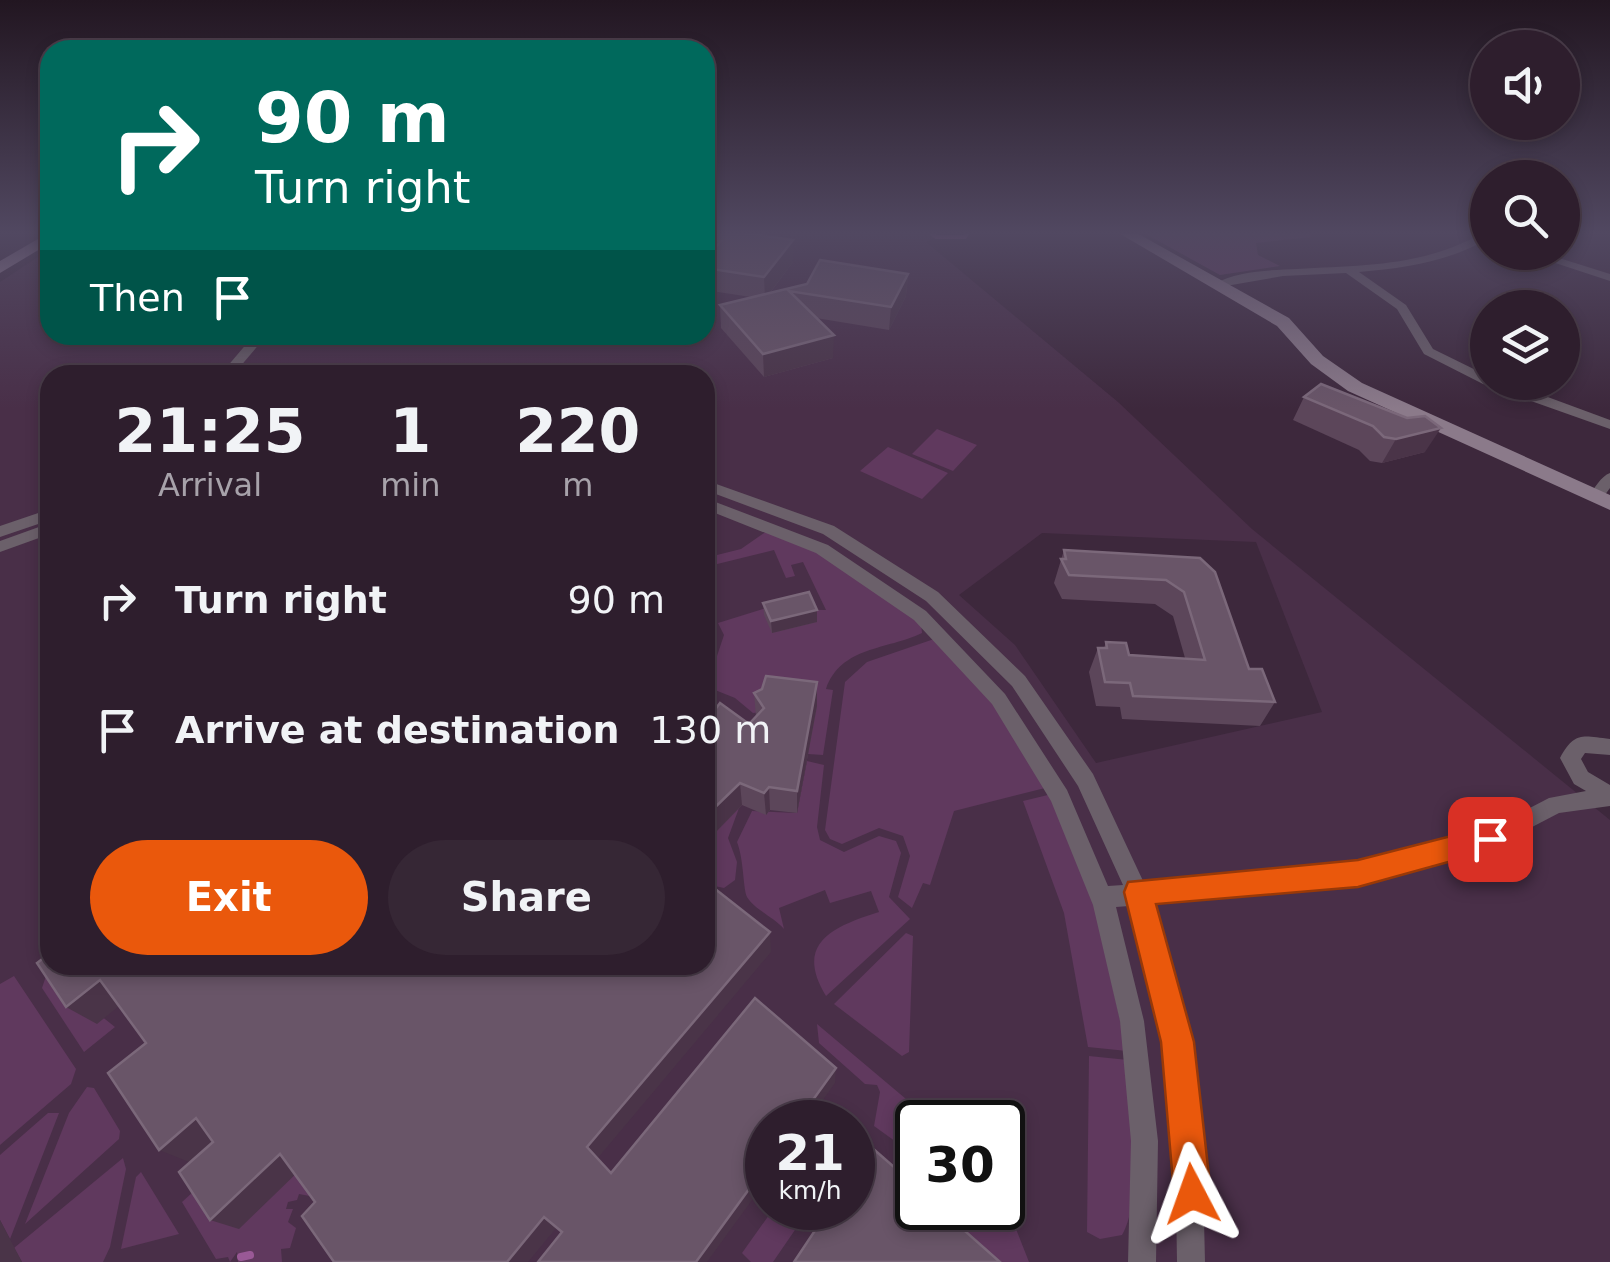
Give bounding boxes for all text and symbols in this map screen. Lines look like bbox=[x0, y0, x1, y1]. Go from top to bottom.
map controls bbox=[1470, 30, 1580, 400]
button: sound bbox=[1470, 30, 1580, 140]
text: 90 m bbox=[255, 77, 450, 159]
icon: right bbox=[90, 80, 220, 210]
button: search bbox=[1470, 160, 1580, 270]
text: Turn right bbox=[255, 161, 470, 214]
icon: arrive bbox=[205, 270, 260, 325]
text: Then bbox=[90, 276, 185, 320]
button: layers bbox=[1470, 290, 1580, 400]
text: 21:25 bbox=[115, 396, 306, 466]
text: 1 bbox=[389, 396, 431, 466]
text: 220 bbox=[515, 396, 640, 466]
text: Arrival bbox=[158, 466, 262, 504]
text: min bbox=[380, 466, 441, 504]
text: m bbox=[562, 466, 593, 504]
icon: right bbox=[90, 573, 145, 628]
text: Turn right bbox=[175, 578, 387, 622]
text: 90 m bbox=[568, 578, 665, 622]
icon: arrive bbox=[90, 703, 145, 758]
text: Arrive at destination bbox=[175, 708, 620, 752]
text: 130 m bbox=[650, 708, 771, 752]
pin bbox=[1448, 797, 1533, 882]
icon: arrive bbox=[1463, 812, 1518, 867]
button: Exit bbox=[90, 840, 368, 955]
button: Share bbox=[388, 840, 665, 955]
speed limit sign: 30 bbox=[895, 1100, 1025, 1230]
text: 21 bbox=[775, 1124, 845, 1182]
position arrow bbox=[1140, 1142, 1244, 1246]
text: km/h bbox=[778, 1176, 842, 1205]

